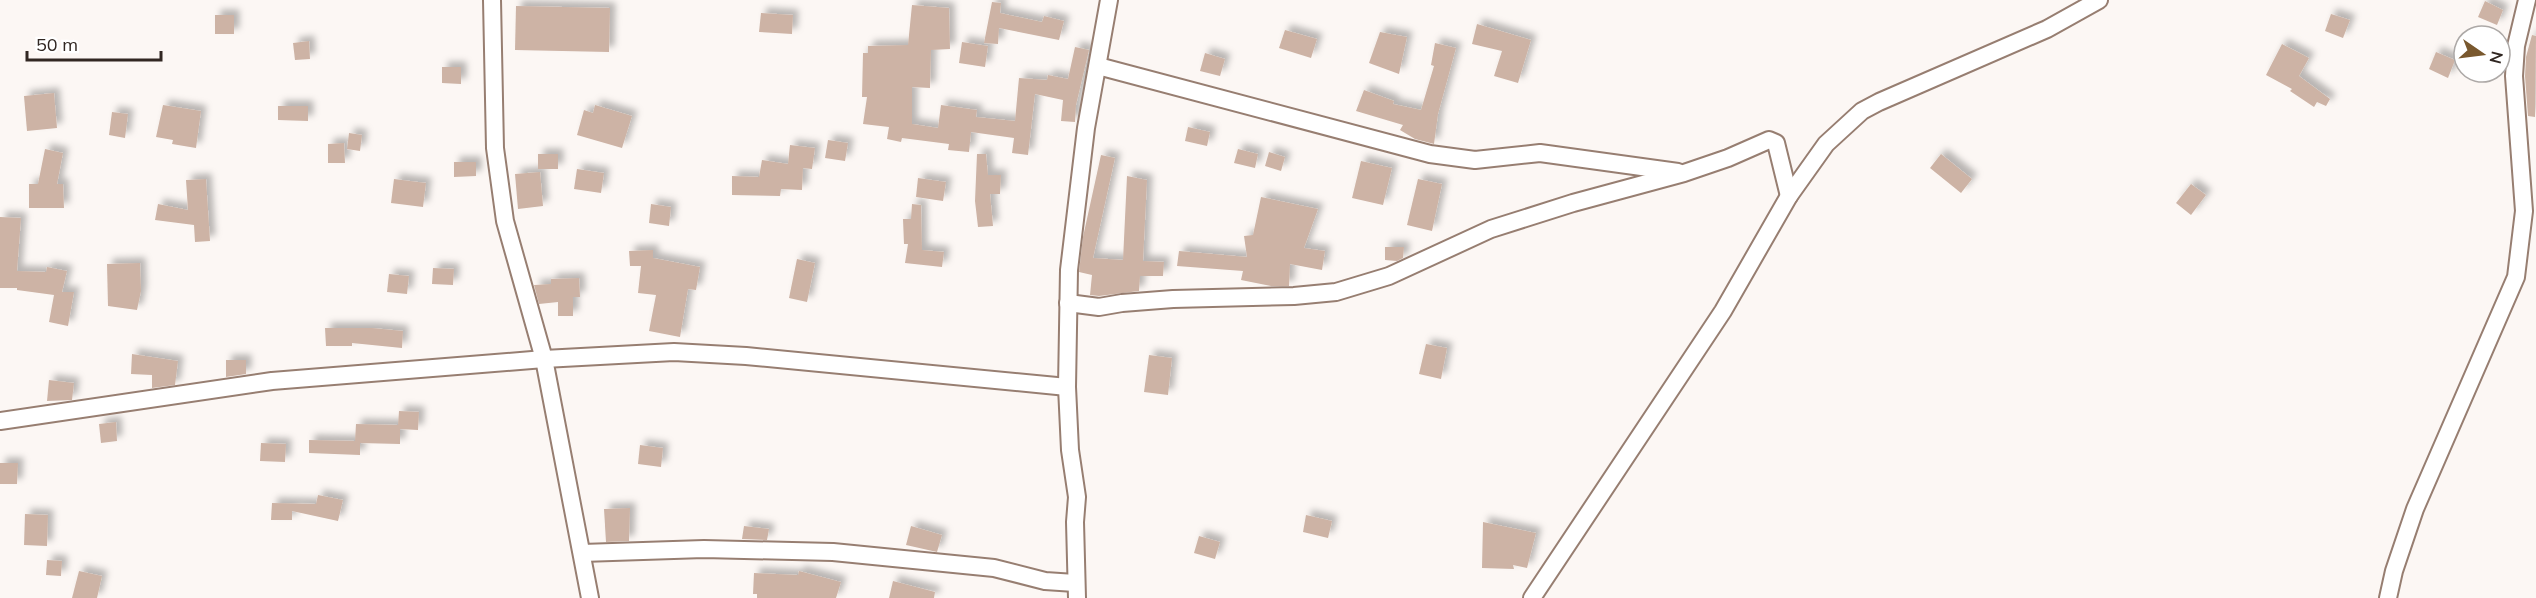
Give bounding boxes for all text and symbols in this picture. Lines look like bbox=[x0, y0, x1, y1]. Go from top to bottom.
scale bar bbox=[27, 24, 160, 62]
north arrow bbox=[2452, 24, 2512, 84]
text: 50 m bbox=[36, 33, 78, 56]
text: N bbox=[2485, 49, 2508, 66]

